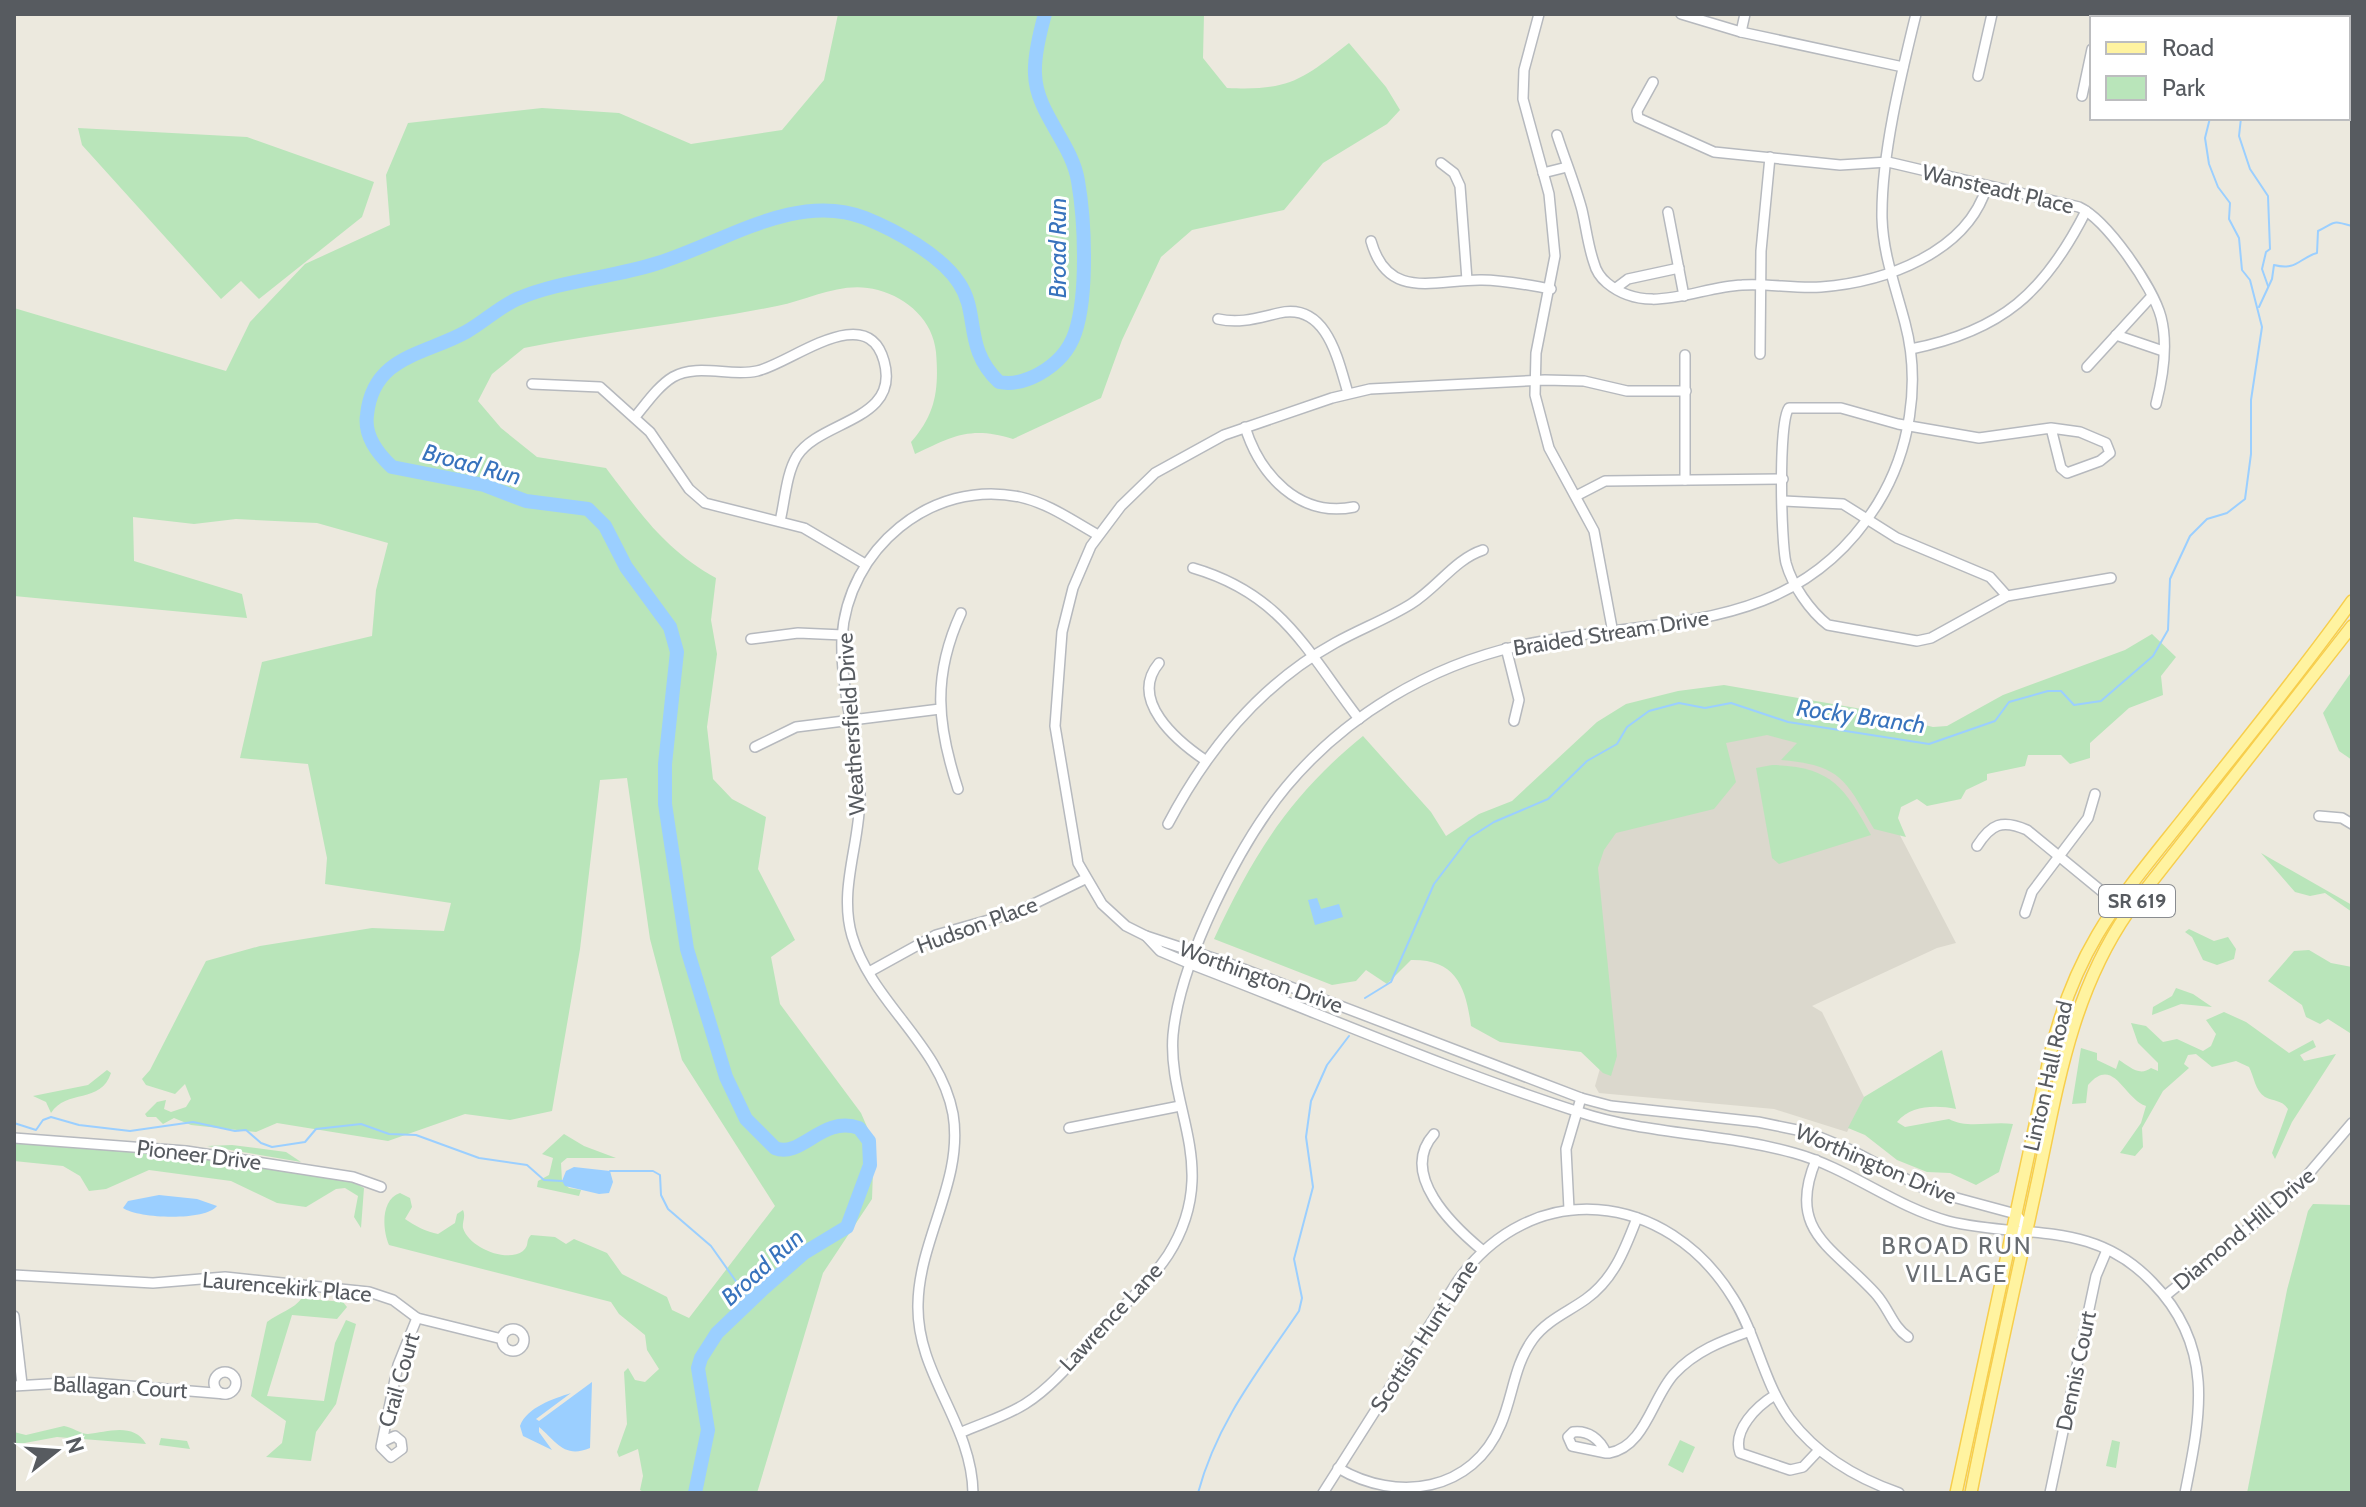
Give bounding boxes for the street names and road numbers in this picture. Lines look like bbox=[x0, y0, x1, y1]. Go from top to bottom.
street label: Wansteadt Place bbox=[1919, 158, 2077, 220]
street label: Braided Stream Drive bbox=[1511, 604, 1711, 662]
street label: Weathersfield Drive bbox=[831, 632, 871, 816]
road number: SR 619 bbox=[2099, 885, 2175, 917]
street label: Hudson Place bbox=[913, 891, 1041, 959]
street label: Worthington Drive bbox=[1175, 935, 1347, 1019]
street label: Linton Hall Road bbox=[2018, 998, 2078, 1154]
street label: Worthington Drive bbox=[1791, 1118, 1961, 1210]
street label: Pioneer Drive bbox=[135, 1134, 263, 1176]
street label: Diamond Hill Drive bbox=[2168, 1162, 2320, 1296]
street label: Scottish Hunt Lane bbox=[1365, 1255, 1483, 1417]
street label: Lawrence Lane bbox=[1054, 1257, 1168, 1377]
street label: Laurencekirk Place bbox=[201, 1266, 373, 1308]
street label: Dennis Court bbox=[2050, 1308, 2102, 1433]
street label: Crail Court bbox=[373, 1329, 425, 1430]
street label: Ballagan Court bbox=[52, 1370, 189, 1404]

